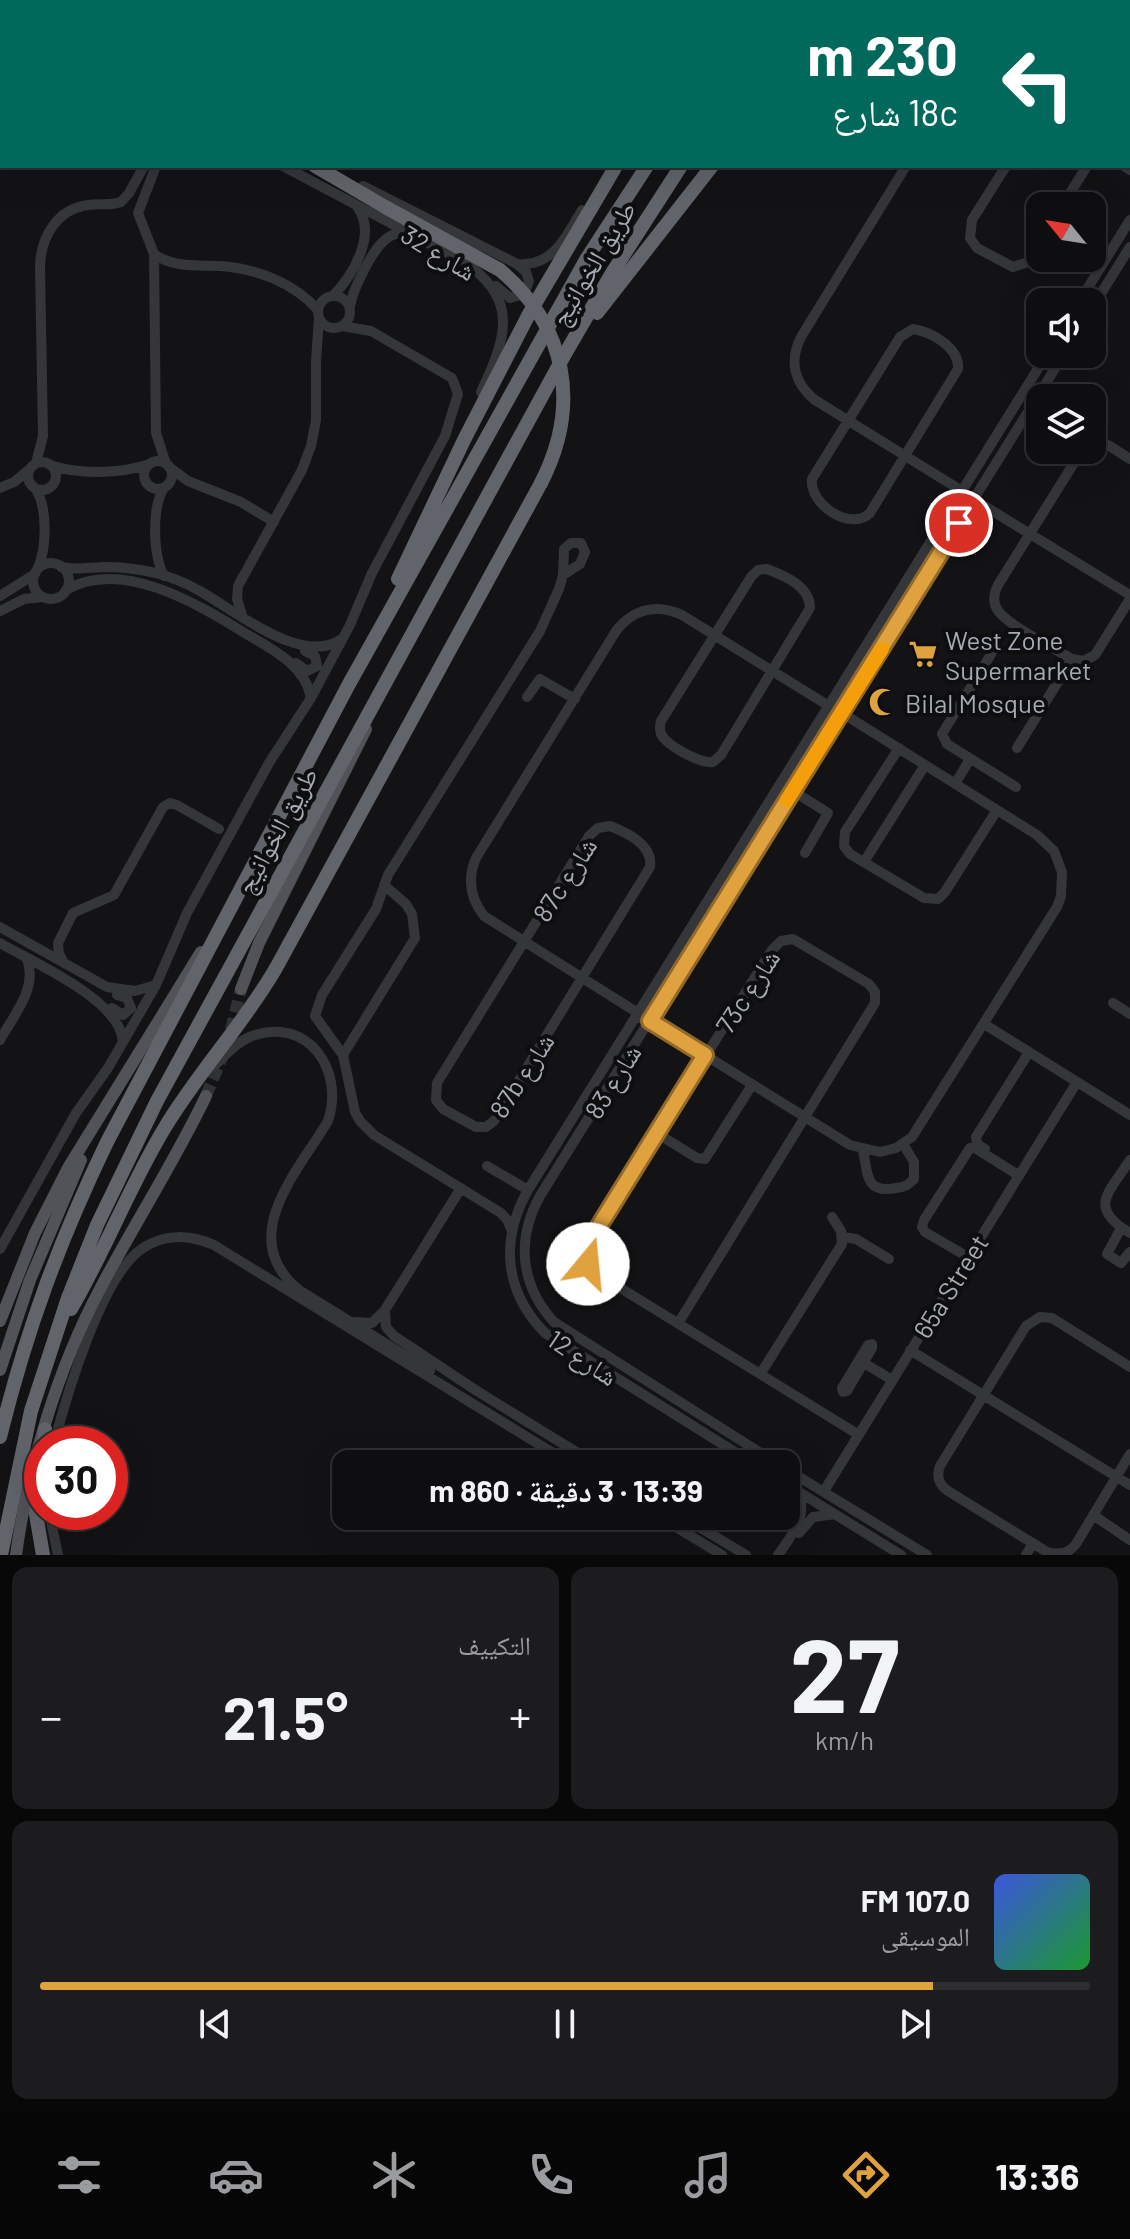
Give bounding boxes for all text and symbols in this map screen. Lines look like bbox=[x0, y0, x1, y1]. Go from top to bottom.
text: 230 m bbox=[807, 20, 958, 87]
icon: left bbox=[986, 32, 1090, 136]
text: 18c شارع bbox=[832, 90, 958, 133]
north arrow bbox=[1026, 192, 1106, 272]
map controls bbox=[1026, 192, 1106, 464]
street label: طريق الخوانيج bbox=[543, 195, 644, 332]
street label: شارع 32 bbox=[395, 218, 482, 288]
button: sound bbox=[1026, 288, 1106, 368]
button: layers bbox=[1026, 384, 1106, 464]
pin bbox=[925, 489, 993, 557]
icon: arrive bbox=[937, 501, 981, 545]
place label: West Zone Supermarket bbox=[945, 624, 1092, 685]
supermarket icon: West Zone Supermarket bbox=[908, 639, 938, 669]
mosque icon: Bilal Mosque bbox=[868, 687, 898, 717]
place label: Bilal Mosque bbox=[905, 687, 1046, 718]
street label: طريق الخوانيج bbox=[229, 761, 326, 900]
street label: 87c شارع bbox=[525, 831, 604, 928]
street label: 73c شارع bbox=[708, 943, 787, 1040]
street label: 87b شارع bbox=[482, 1027, 561, 1124]
street label: شارع 83 bbox=[577, 1038, 648, 1125]
position arrow bbox=[546, 1222, 630, 1306]
street label: 65a Street bbox=[906, 1229, 994, 1343]
street label: شارع 12 bbox=[541, 1322, 624, 1393]
speed limit sign: 30 bbox=[24, 1426, 128, 1530]
text: 13:39 · 3 دقيقة · 860 m bbox=[429, 1472, 703, 1508]
text: 27 bbox=[790, 1609, 899, 1734]
text: التكييف bbox=[458, 1629, 531, 1660]
text: 21.5° bbox=[223, 1680, 348, 1752]
text: − bbox=[40, 1689, 62, 1742]
text: + bbox=[509, 1689, 531, 1742]
text: km/h bbox=[815, 1724, 874, 1755]
text: 107.0 FM bbox=[861, 1882, 970, 1918]
text: الموسيقى bbox=[881, 1920, 970, 1951]
icon: previous bbox=[193, 2002, 237, 2046]
icon: pause bbox=[543, 2002, 587, 2046]
icon: next bbox=[893, 2002, 937, 2046]
icon: filters bbox=[51, 2147, 107, 2203]
icon: car bbox=[208, 2147, 264, 2203]
icon: climate bbox=[366, 2147, 422, 2203]
icon: phone bbox=[523, 2147, 579, 2203]
icon: music bbox=[680, 2147, 736, 2203]
icon: directions bbox=[838, 2147, 894, 2203]
text: 13:36 bbox=[995, 2154, 1079, 2197]

